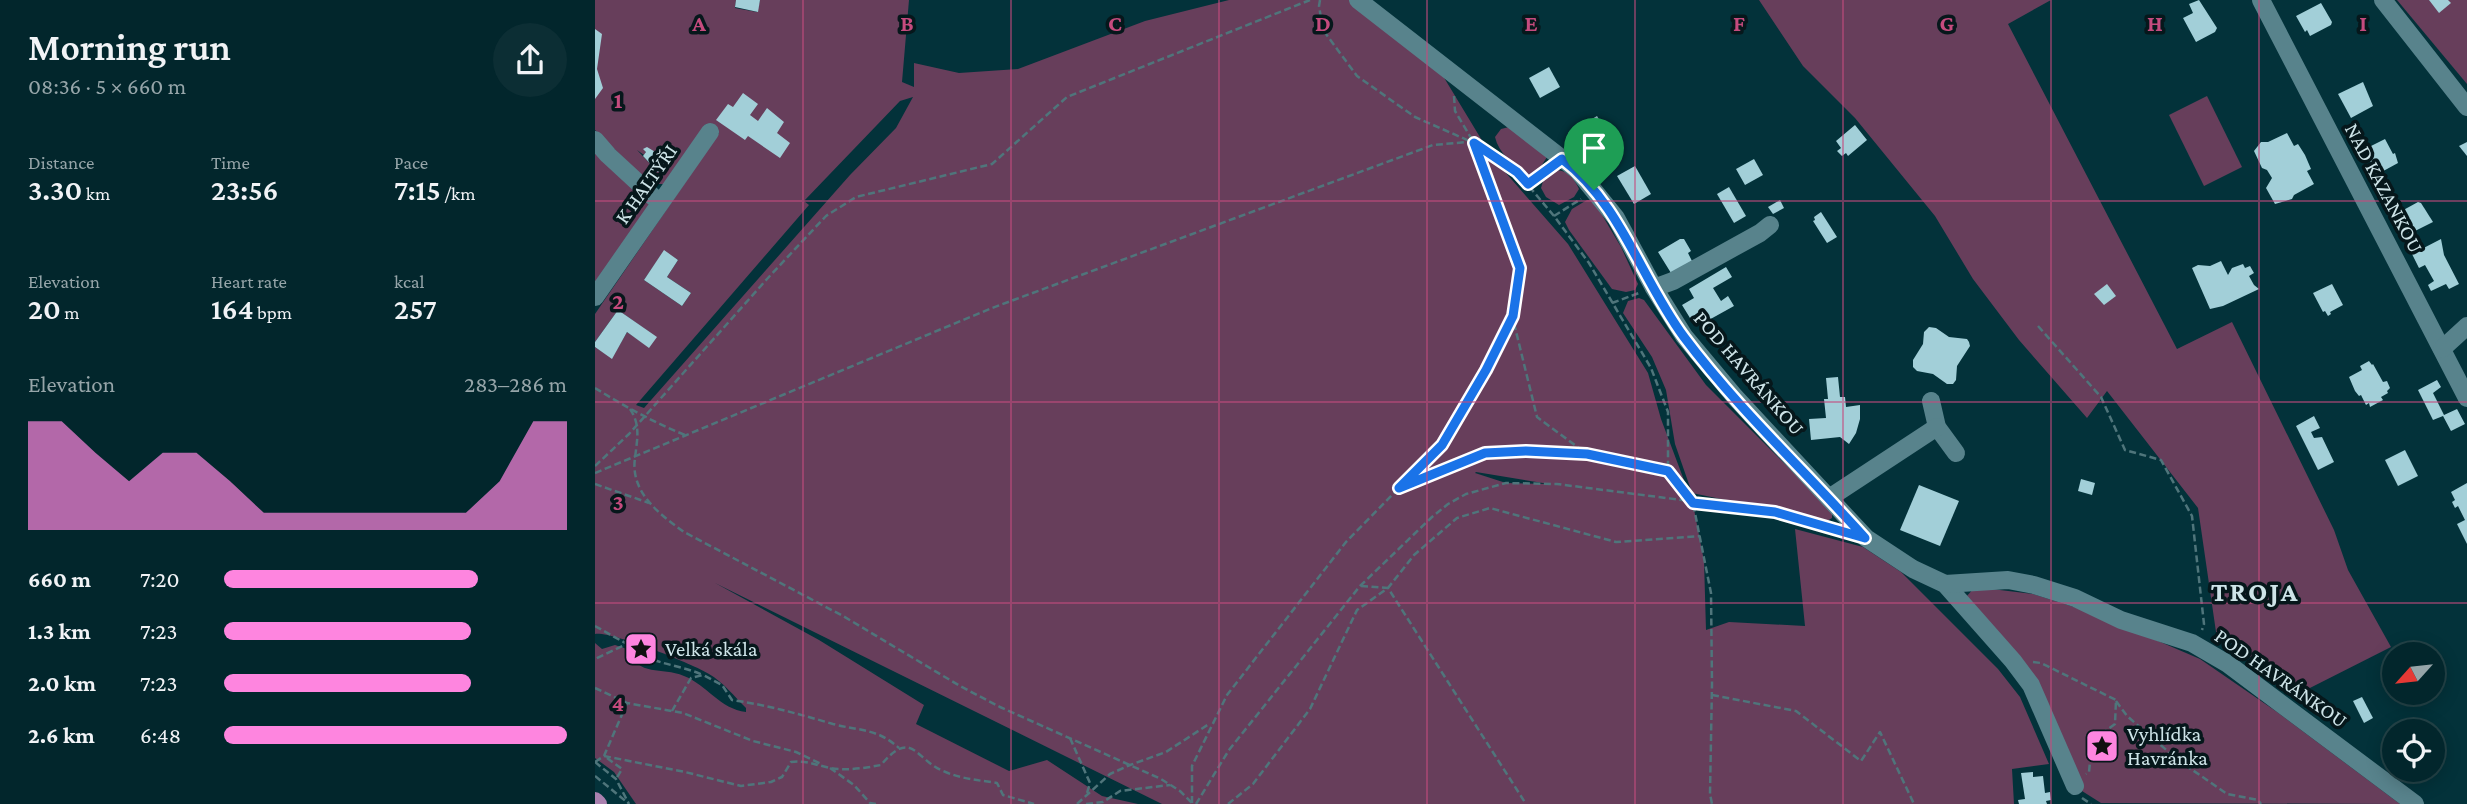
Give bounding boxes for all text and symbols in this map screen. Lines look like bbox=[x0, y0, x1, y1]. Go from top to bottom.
text: A bbox=[691, 10, 706, 36]
text: B bbox=[900, 10, 914, 36]
text: C bbox=[1108, 10, 1122, 36]
text: D bbox=[1315, 10, 1331, 36]
text: E bbox=[1524, 10, 1538, 36]
text: F bbox=[1733, 10, 1745, 36]
text: G bbox=[1940, 10, 1955, 36]
text: H bbox=[2147, 10, 2163, 36]
text: I bbox=[2359, 10, 2367, 36]
button: share bbox=[493, 23, 567, 97]
text: Morning run bbox=[28, 26, 231, 68]
text: 08:36 · 5 × 660 m bbox=[28, 73, 186, 99]
text: 1 bbox=[614, 87, 623, 113]
pin bbox=[1564, 118, 1624, 190]
street label: NAD KAZANKOU bbox=[2340, 119, 2428, 257]
icon: arrive bbox=[1575, 129, 1613, 167]
street label: K HALTÝŘI bbox=[610, 140, 682, 228]
text: Distance bbox=[28, 152, 94, 173]
text: Time bbox=[211, 152, 250, 173]
text: Pace bbox=[394, 152, 428, 173]
text: 3.30 bbox=[28, 173, 82, 206]
text: 23:56 bbox=[211, 173, 279, 206]
text: 7:15 bbox=[394, 173, 441, 206]
text: km bbox=[82, 183, 110, 204]
text: /km bbox=[441, 183, 475, 204]
text: Elevation bbox=[28, 271, 100, 292]
text: Heart rate bbox=[211, 271, 287, 292]
text: kcal bbox=[394, 271, 425, 292]
text: 2 bbox=[612, 288, 624, 314]
text: 20 bbox=[28, 292, 61, 325]
text: 164 bbox=[211, 292, 253, 325]
text: 257 bbox=[394, 292, 437, 325]
text: m bbox=[61, 302, 79, 323]
text: bpm bbox=[253, 302, 292, 323]
street label: POD HAVRÁNKOU bbox=[1689, 306, 1809, 440]
text: Elevation bbox=[28, 371, 115, 397]
text: 283–286 m bbox=[464, 371, 567, 397]
text: 3 bbox=[612, 489, 624, 515]
text: 660 m bbox=[28, 566, 91, 592]
text: 7:20 bbox=[140, 566, 180, 592]
district label: TROJA bbox=[2211, 576, 2299, 607]
text: 1.3 km bbox=[28, 618, 91, 644]
text: 7:23 bbox=[140, 618, 177, 644]
street label: POD HAVRÁNKOU bbox=[2210, 623, 2352, 733]
place icon: Velká skála bbox=[622, 630, 660, 668]
place label: Velká skála bbox=[665, 637, 758, 661]
north arrow bbox=[2382, 642, 2445, 705]
map controls bbox=[2382, 642, 2445, 782]
text: 2.0 km bbox=[28, 670, 96, 696]
text: 7:23 bbox=[140, 670, 177, 696]
text: 4 bbox=[612, 690, 624, 716]
button: locate bbox=[2382, 719, 2445, 782]
text: 2.6 km bbox=[28, 722, 95, 748]
text: 6:48 bbox=[140, 722, 181, 748]
place label: Vyhlídka Havránka bbox=[2127, 722, 2208, 770]
place icon: Vyhlídka Havránka bbox=[2083, 727, 2121, 765]

